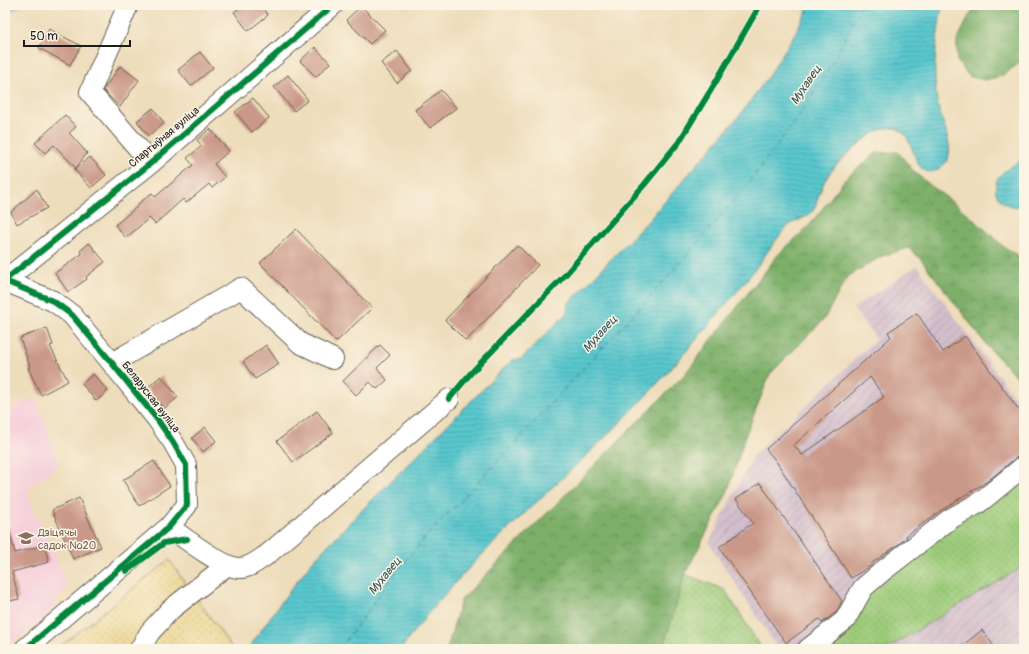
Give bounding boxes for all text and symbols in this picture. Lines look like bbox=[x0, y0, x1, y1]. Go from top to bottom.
scale bar bbox=[24, 22, 130, 48]
text: 50 m bbox=[30, 29, 58, 44]
water label: Мухавец bbox=[787, 62, 825, 108]
street label: Спартыўная вуліца bbox=[126, 104, 202, 170]
water label: Мухавец bbox=[579, 312, 621, 356]
street label: Беларуская вуліца bbox=[119, 359, 183, 435]
place label: Дзіцячы садок №20 bbox=[37, 526, 96, 552]
school or university icon: Дзіцячы садок №20 bbox=[17, 529, 35, 547]
water label: Мухавец bbox=[365, 554, 405, 598]

